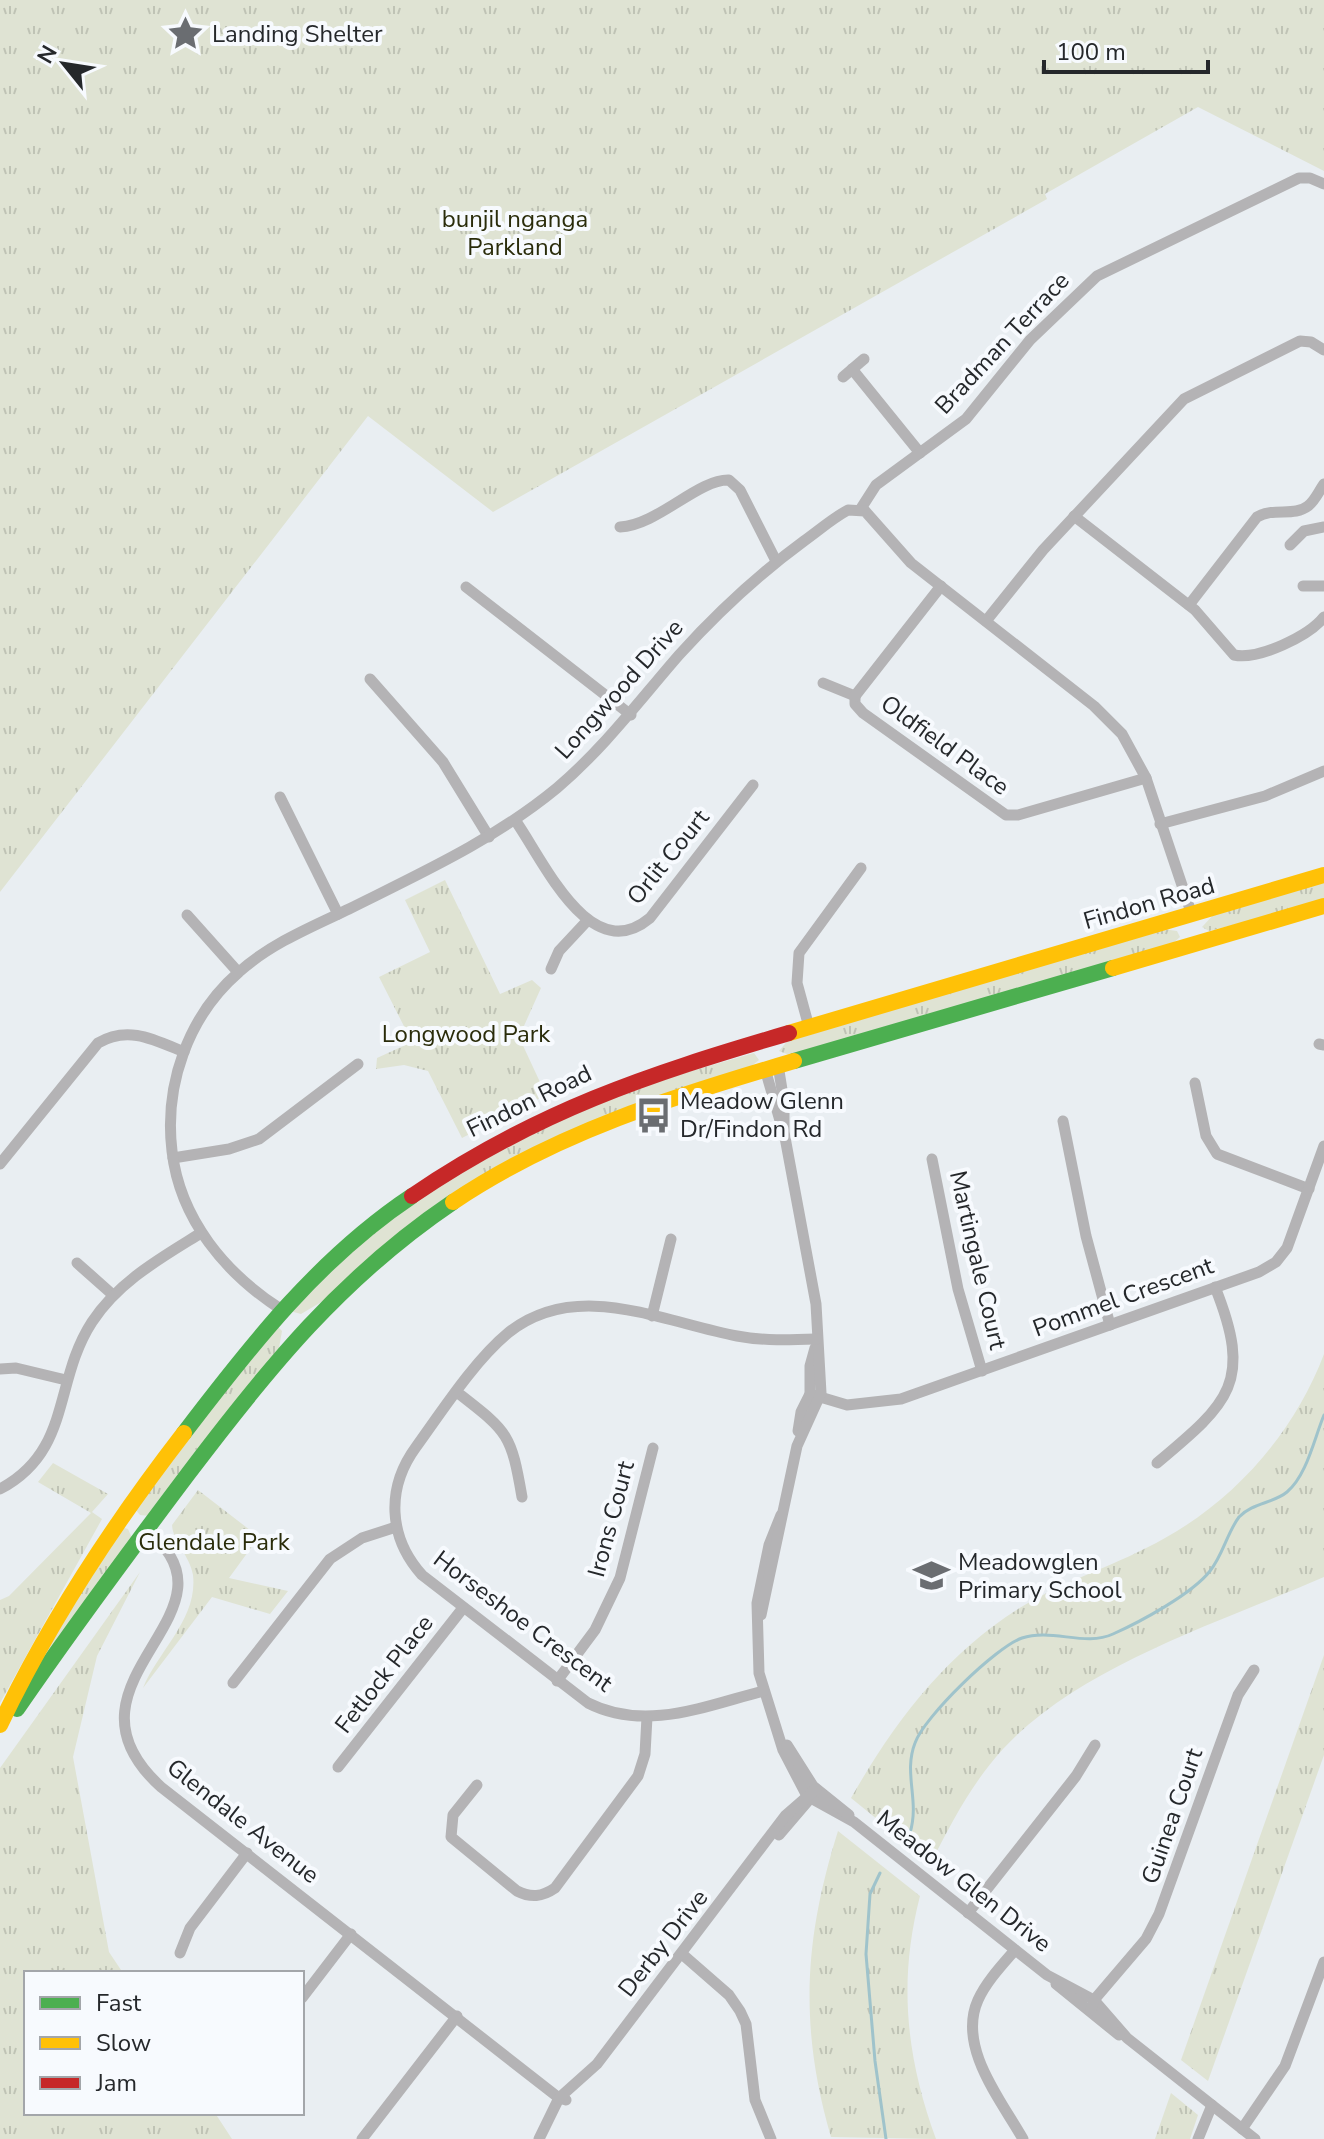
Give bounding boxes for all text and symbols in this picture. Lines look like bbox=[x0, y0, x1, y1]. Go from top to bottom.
place icon: Landing Shelter bbox=[167, 15, 205, 53]
place label: Landing Shelter bbox=[212, 18, 383, 50]
north arrow bbox=[24, 24, 104, 104]
scale bar bbox=[1044, 24, 1208, 74]
text: 100 m bbox=[1056, 36, 1126, 68]
text: N bbox=[30, 40, 65, 69]
park label: bunjil nganga Parkland bbox=[442, 203, 588, 263]
street label: Bradman Terrace bbox=[928, 265, 1076, 421]
street label: Longwood Drive bbox=[548, 612, 690, 766]
street label: Oldfield Place bbox=[874, 688, 1016, 802]
street label: Orlit Court bbox=[620, 802, 717, 911]
street label: Findon Road bbox=[1080, 869, 1218, 937]
park label: Longwood Park bbox=[382, 1018, 551, 1050]
street label: Findon Road bbox=[461, 1057, 597, 1145]
place label: Meadow Glenn Dr/Findon Rd bbox=[680, 1085, 844, 1145]
bus stop icon: Meadow Glenn Dr/Findon Rd bbox=[635, 1096, 673, 1134]
street label: Martingale Court bbox=[942, 1167, 1014, 1353]
street label: Pommel Crescent bbox=[1028, 1249, 1218, 1344]
street label: Irons Court bbox=[580, 1457, 642, 1581]
park label: Glendale Park bbox=[138, 1526, 291, 1558]
street label: Horseshoe Crescent bbox=[427, 1543, 620, 1699]
place label: Meadowglen Primary School bbox=[958, 1546, 1122, 1606]
school or university icon: Meadowglen Primary School bbox=[913, 1557, 951, 1595]
street label: Fetlock Place bbox=[328, 1608, 440, 1740]
street label: Guinea Court bbox=[1134, 1743, 1210, 1888]
street label: Glendale Avenue bbox=[160, 1751, 326, 1891]
street label: Meadow Glen Drive bbox=[870, 1803, 1058, 1959]
street label: Derby Drive bbox=[611, 1883, 715, 2003]
legend bbox=[24, 1971, 304, 2115]
text: Fast bbox=[96, 1987, 142, 2019]
text: Slow bbox=[96, 2027, 151, 2059]
text: Jam bbox=[95, 2067, 137, 2099]

